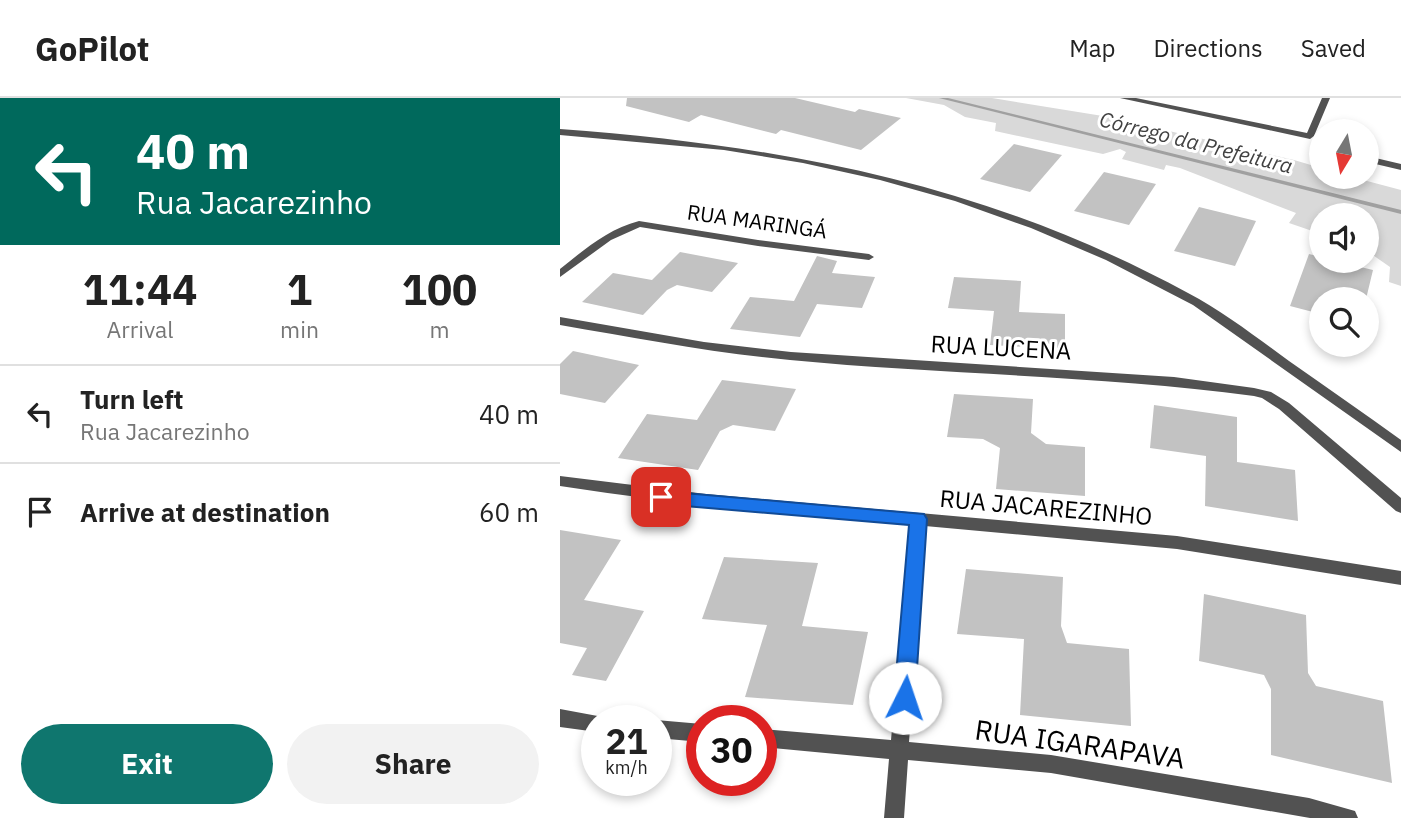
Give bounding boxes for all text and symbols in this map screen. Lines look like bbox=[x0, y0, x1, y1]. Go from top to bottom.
text: GoPilot bbox=[35, 27, 149, 70]
text: Map bbox=[1069, 32, 1115, 64]
text: Directions bbox=[1153, 32, 1263, 64]
text: Saved bbox=[1301, 32, 1366, 64]
water label: Córrego da Prefeitura bbox=[1097, 104, 1296, 180]
text: 40 m bbox=[136, 119, 250, 182]
north arrow bbox=[1309, 119, 1379, 189]
map controls bbox=[1309, 119, 1379, 357]
icon: left bbox=[21, 126, 112, 217]
text: Rua Jacarezinho bbox=[136, 181, 372, 223]
street label: RUA MARINGÁ bbox=[685, 197, 829, 245]
button: sound bbox=[1309, 203, 1379, 273]
text: 11:44 bbox=[83, 262, 197, 317]
text: 1 bbox=[287, 262, 312, 317]
text: 100 bbox=[402, 262, 477, 317]
button: search bbox=[1309, 287, 1379, 357]
text: Arrival bbox=[107, 314, 174, 344]
text: min bbox=[280, 314, 319, 344]
text: m bbox=[429, 314, 450, 344]
street label: RUA LUCENA bbox=[930, 327, 1072, 367]
text: Turn left bbox=[80, 382, 183, 416]
icon: left bbox=[21, 395, 59, 433]
text: 40 m bbox=[479, 397, 539, 431]
text: Rua Jacarezinho bbox=[80, 416, 250, 446]
pin bbox=[631, 467, 691, 527]
icon: arrive bbox=[642, 478, 680, 516]
street label: RUA JACAREZINHO bbox=[938, 482, 1154, 532]
icon: arrive bbox=[21, 493, 59, 531]
text: Arrive at destination bbox=[80, 495, 330, 529]
text: 60 m bbox=[479, 495, 539, 529]
position arrow bbox=[868, 661, 942, 735]
speed limit sign: 30 bbox=[686, 705, 777, 796]
street label: RUA IGARAPAVA bbox=[973, 710, 1187, 777]
text: 21 bbox=[605, 718, 648, 764]
button: Exit bbox=[21, 724, 273, 804]
button: Share bbox=[287, 724, 539, 804]
text: km/h bbox=[605, 756, 648, 779]

